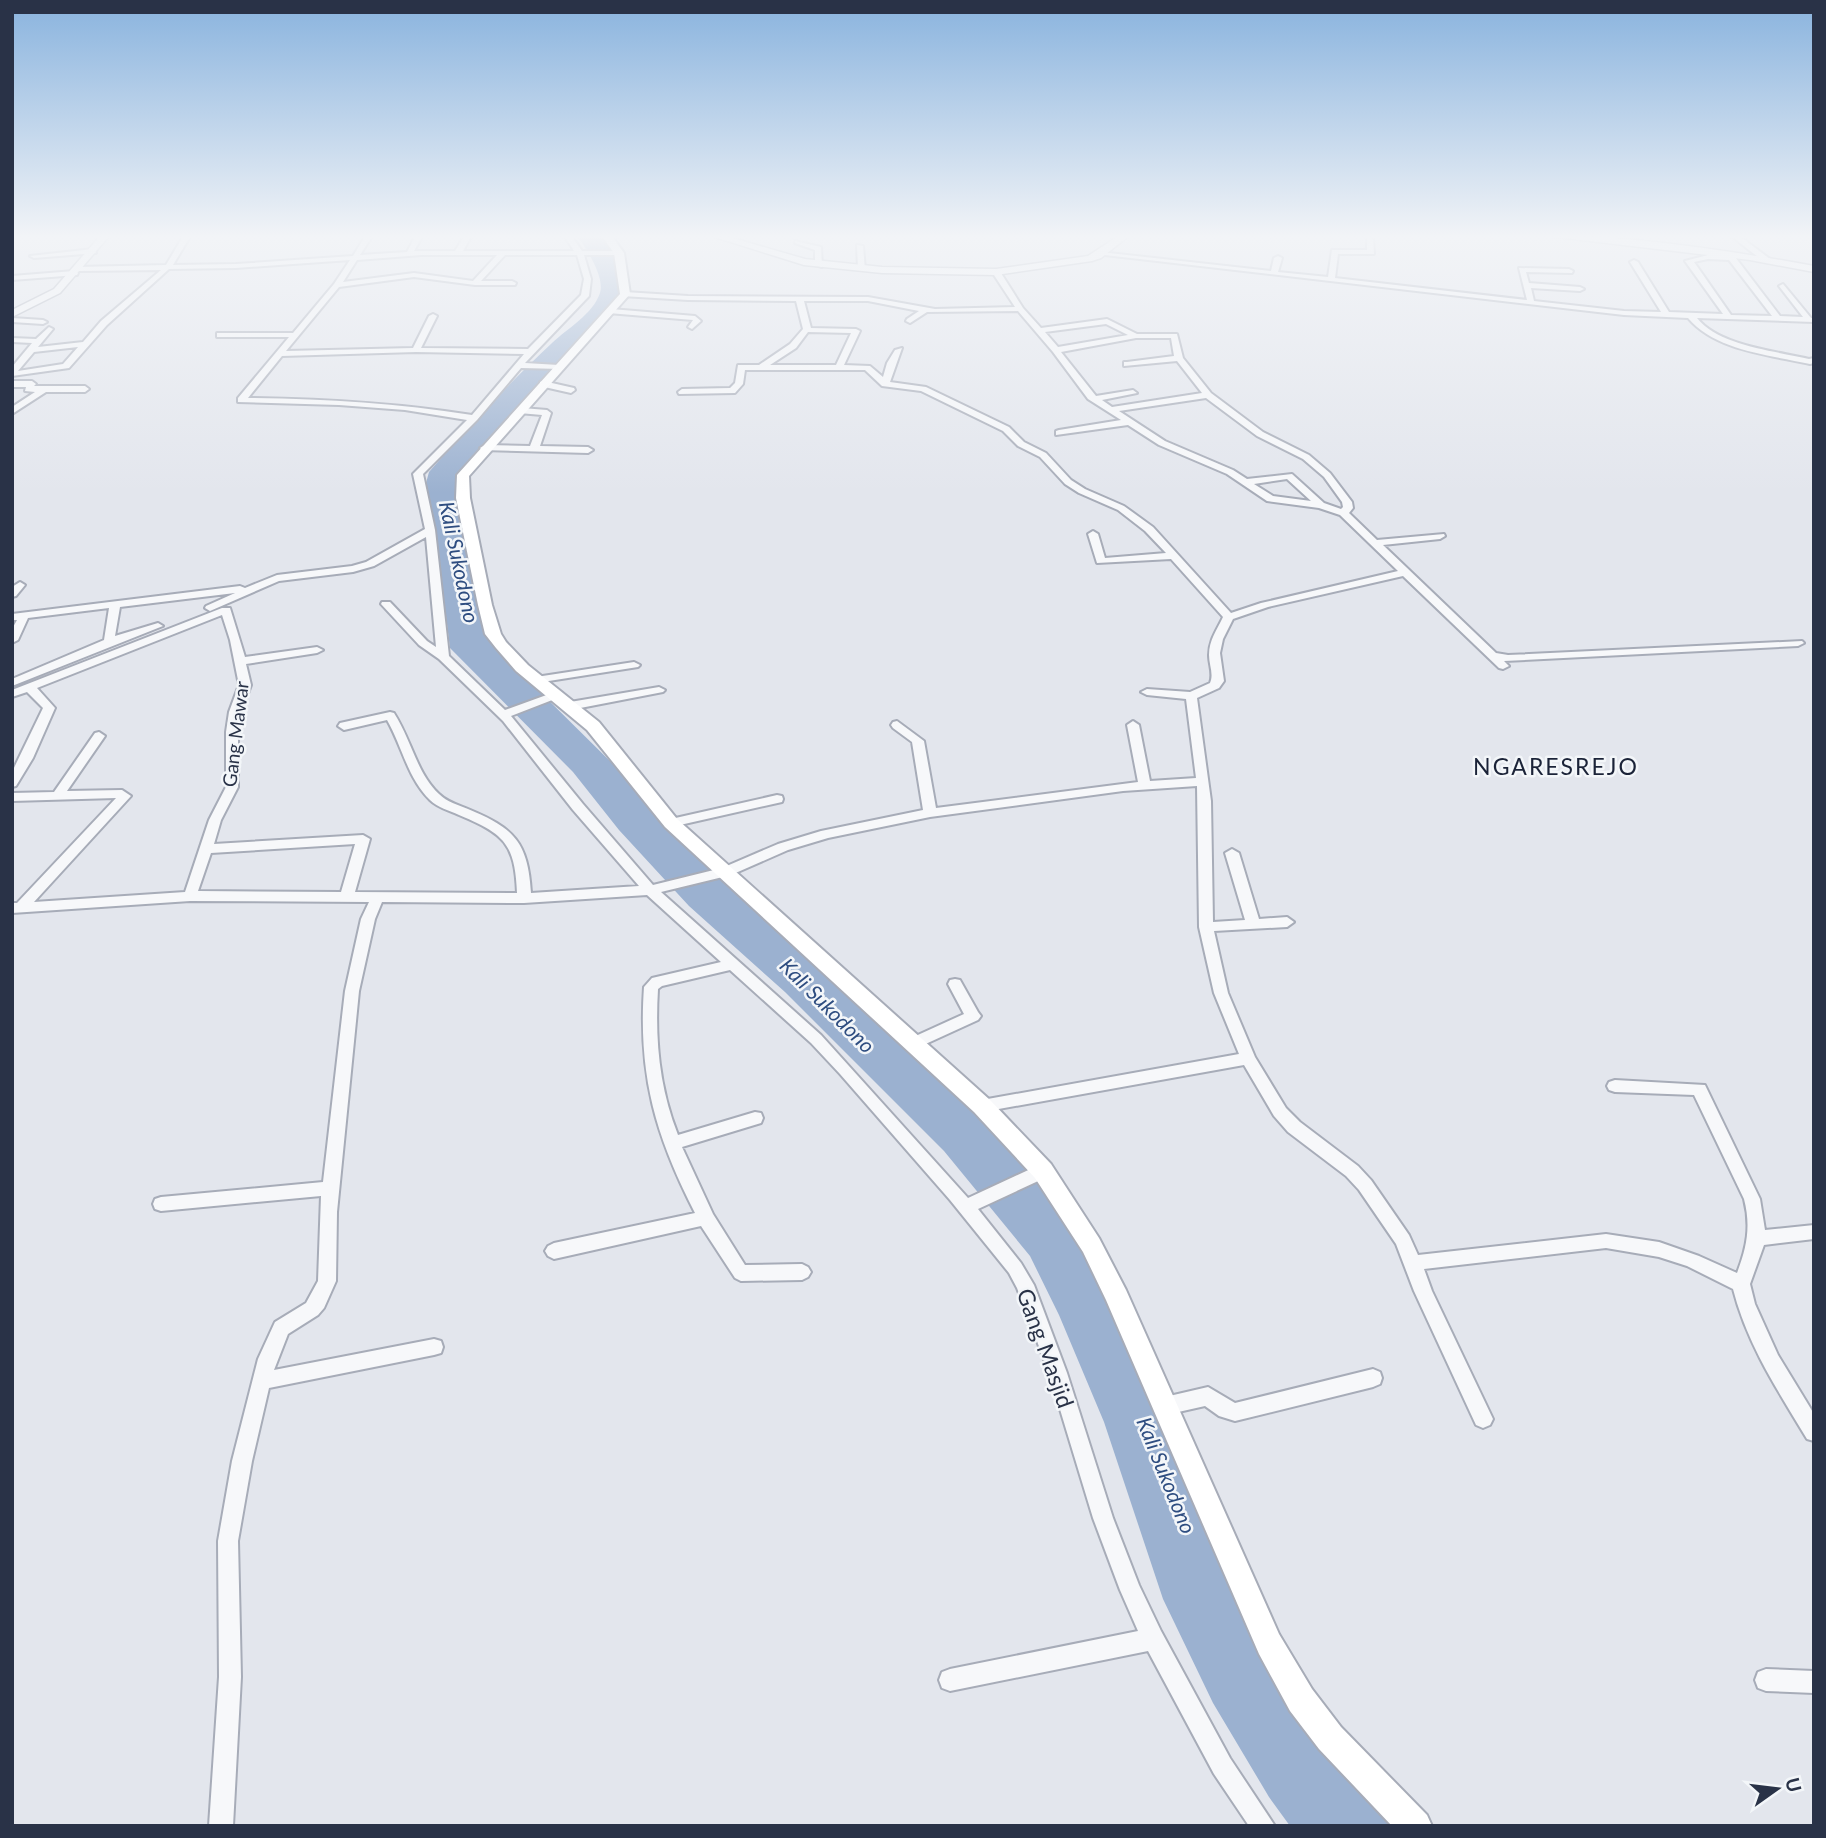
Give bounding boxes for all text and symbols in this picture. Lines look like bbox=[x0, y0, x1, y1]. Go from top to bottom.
water label: Kali Sukodono bbox=[435, 499, 485, 625]
street label: Gang Mawar bbox=[217, 680, 253, 788]
district label: NGARESREJO bbox=[1473, 752, 1639, 780]
water label: Kali Sukodono bbox=[775, 952, 881, 1058]
street label: Gang Masjid bbox=[1011, 1284, 1081, 1412]
water label: Kali Sukodono bbox=[1132, 1413, 1202, 1537]
north arrow bbox=[1742, 1754, 1812, 1824]
text: U bbox=[1781, 1775, 1807, 1794]

